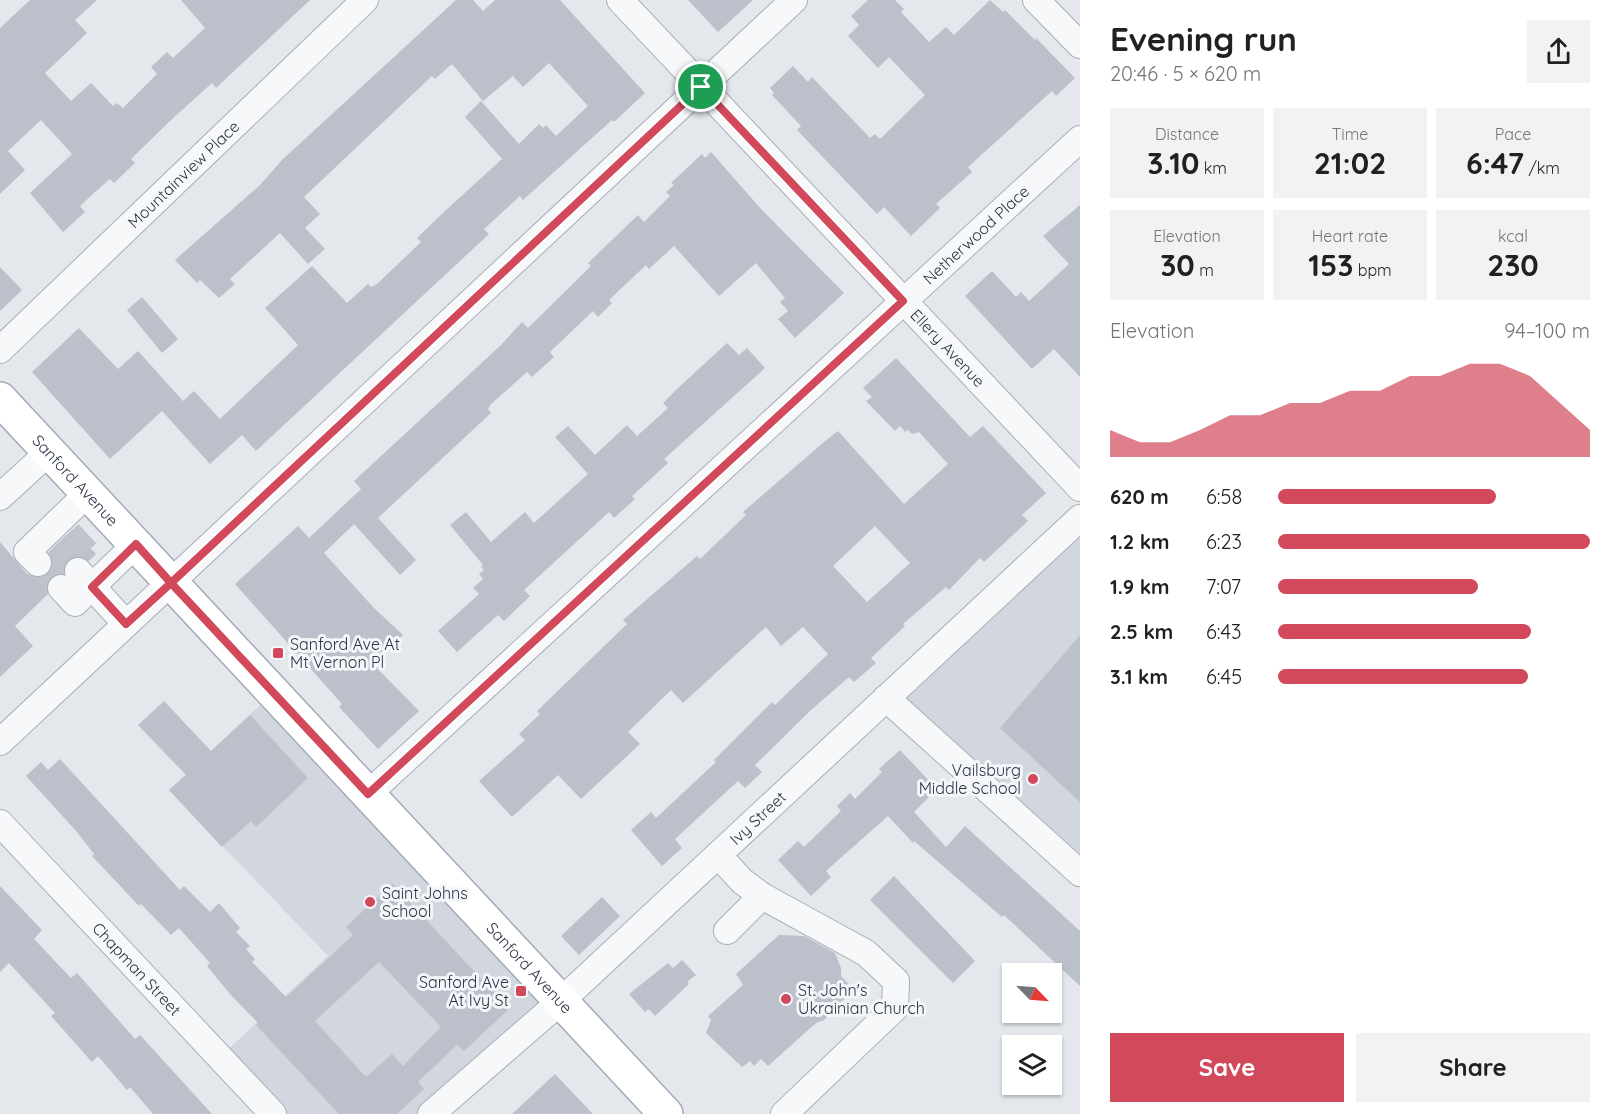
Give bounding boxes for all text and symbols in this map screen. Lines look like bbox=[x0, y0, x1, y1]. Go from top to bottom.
text: Evening run bbox=[1110, 18, 1297, 59]
button: share bbox=[1527, 20, 1590, 83]
pin bbox=[675, 61, 726, 112]
text: 20:46 · 5 × 620 m bbox=[1110, 61, 1261, 86]
icon: arrive bbox=[684, 70, 717, 103]
street label: Mountainview Place bbox=[123, 116, 243, 232]
text: Distance bbox=[1155, 124, 1219, 144]
text: Time bbox=[1332, 124, 1368, 144]
text: Pace bbox=[1495, 124, 1531, 144]
text: 3.10 bbox=[1147, 144, 1199, 182]
text: 21:02 bbox=[1314, 144, 1386, 182]
text: 6:47 bbox=[1466, 144, 1524, 182]
text: km bbox=[1199, 158, 1227, 178]
text: /km bbox=[1524, 158, 1560, 178]
street label: Netherwood Place bbox=[919, 181, 1033, 289]
text: Elevation bbox=[1153, 226, 1221, 246]
text: Heart rate bbox=[1312, 226, 1388, 246]
text: kcal bbox=[1498, 226, 1528, 246]
text: 30 bbox=[1160, 246, 1195, 284]
text: 153 bbox=[1308, 246, 1353, 284]
text: 230 bbox=[1487, 246, 1539, 284]
text: m bbox=[1195, 260, 1214, 280]
text: bpm bbox=[1353, 260, 1392, 280]
street label: Ellery Avenue bbox=[906, 305, 989, 391]
text: Elevation bbox=[1110, 318, 1194, 343]
text: 94–100 m bbox=[1504, 318, 1590, 343]
street label: Sanford Avenue bbox=[28, 430, 123, 530]
text: 620 m bbox=[1110, 484, 1169, 509]
text: 6:58 bbox=[1206, 484, 1242, 509]
text: 1.2 km bbox=[1110, 529, 1170, 554]
text: 6:23 bbox=[1206, 529, 1242, 554]
text: 1.9 km bbox=[1110, 574, 1170, 599]
text: 7:07 bbox=[1206, 574, 1241, 599]
text: 2.5 km bbox=[1110, 619, 1173, 644]
text: 6:43 bbox=[1206, 619, 1242, 644]
place label: Sanford Ave At Mt Vernon Pl bbox=[290, 634, 400, 672]
marker: Sanford Ave At Mt Vernon Pl bbox=[271, 646, 285, 660]
text: 3.1 km bbox=[1110, 664, 1168, 689]
text: 6:45 bbox=[1206, 664, 1242, 689]
place label: Vailsburg Middle School bbox=[919, 760, 1021, 798]
marker: Vailsburg Middle School bbox=[1026, 772, 1040, 786]
street label: Ivy Street bbox=[725, 787, 790, 849]
place label: Saint Johns School bbox=[382, 883, 468, 921]
marker: Saint Johns School bbox=[363, 895, 377, 909]
street label: Chapman Street bbox=[88, 918, 185, 1020]
street label: Sanford Avenue bbox=[482, 918, 577, 1017]
north arrow bbox=[1002, 963, 1062, 1023]
map controls bbox=[1002, 963, 1062, 1095]
place label: Sanford Ave At Ivy St bbox=[419, 972, 509, 1010]
place label: St. John's Ukrainian Church bbox=[798, 980, 925, 1018]
marker: Sanford Ave At Ivy St bbox=[514, 984, 528, 998]
marker: St. John's Ukrainian Church bbox=[779, 992, 793, 1006]
button: Save bbox=[1110, 1033, 1344, 1102]
button: Share bbox=[1356, 1033, 1590, 1102]
button: layers bbox=[1002, 1035, 1062, 1095]

